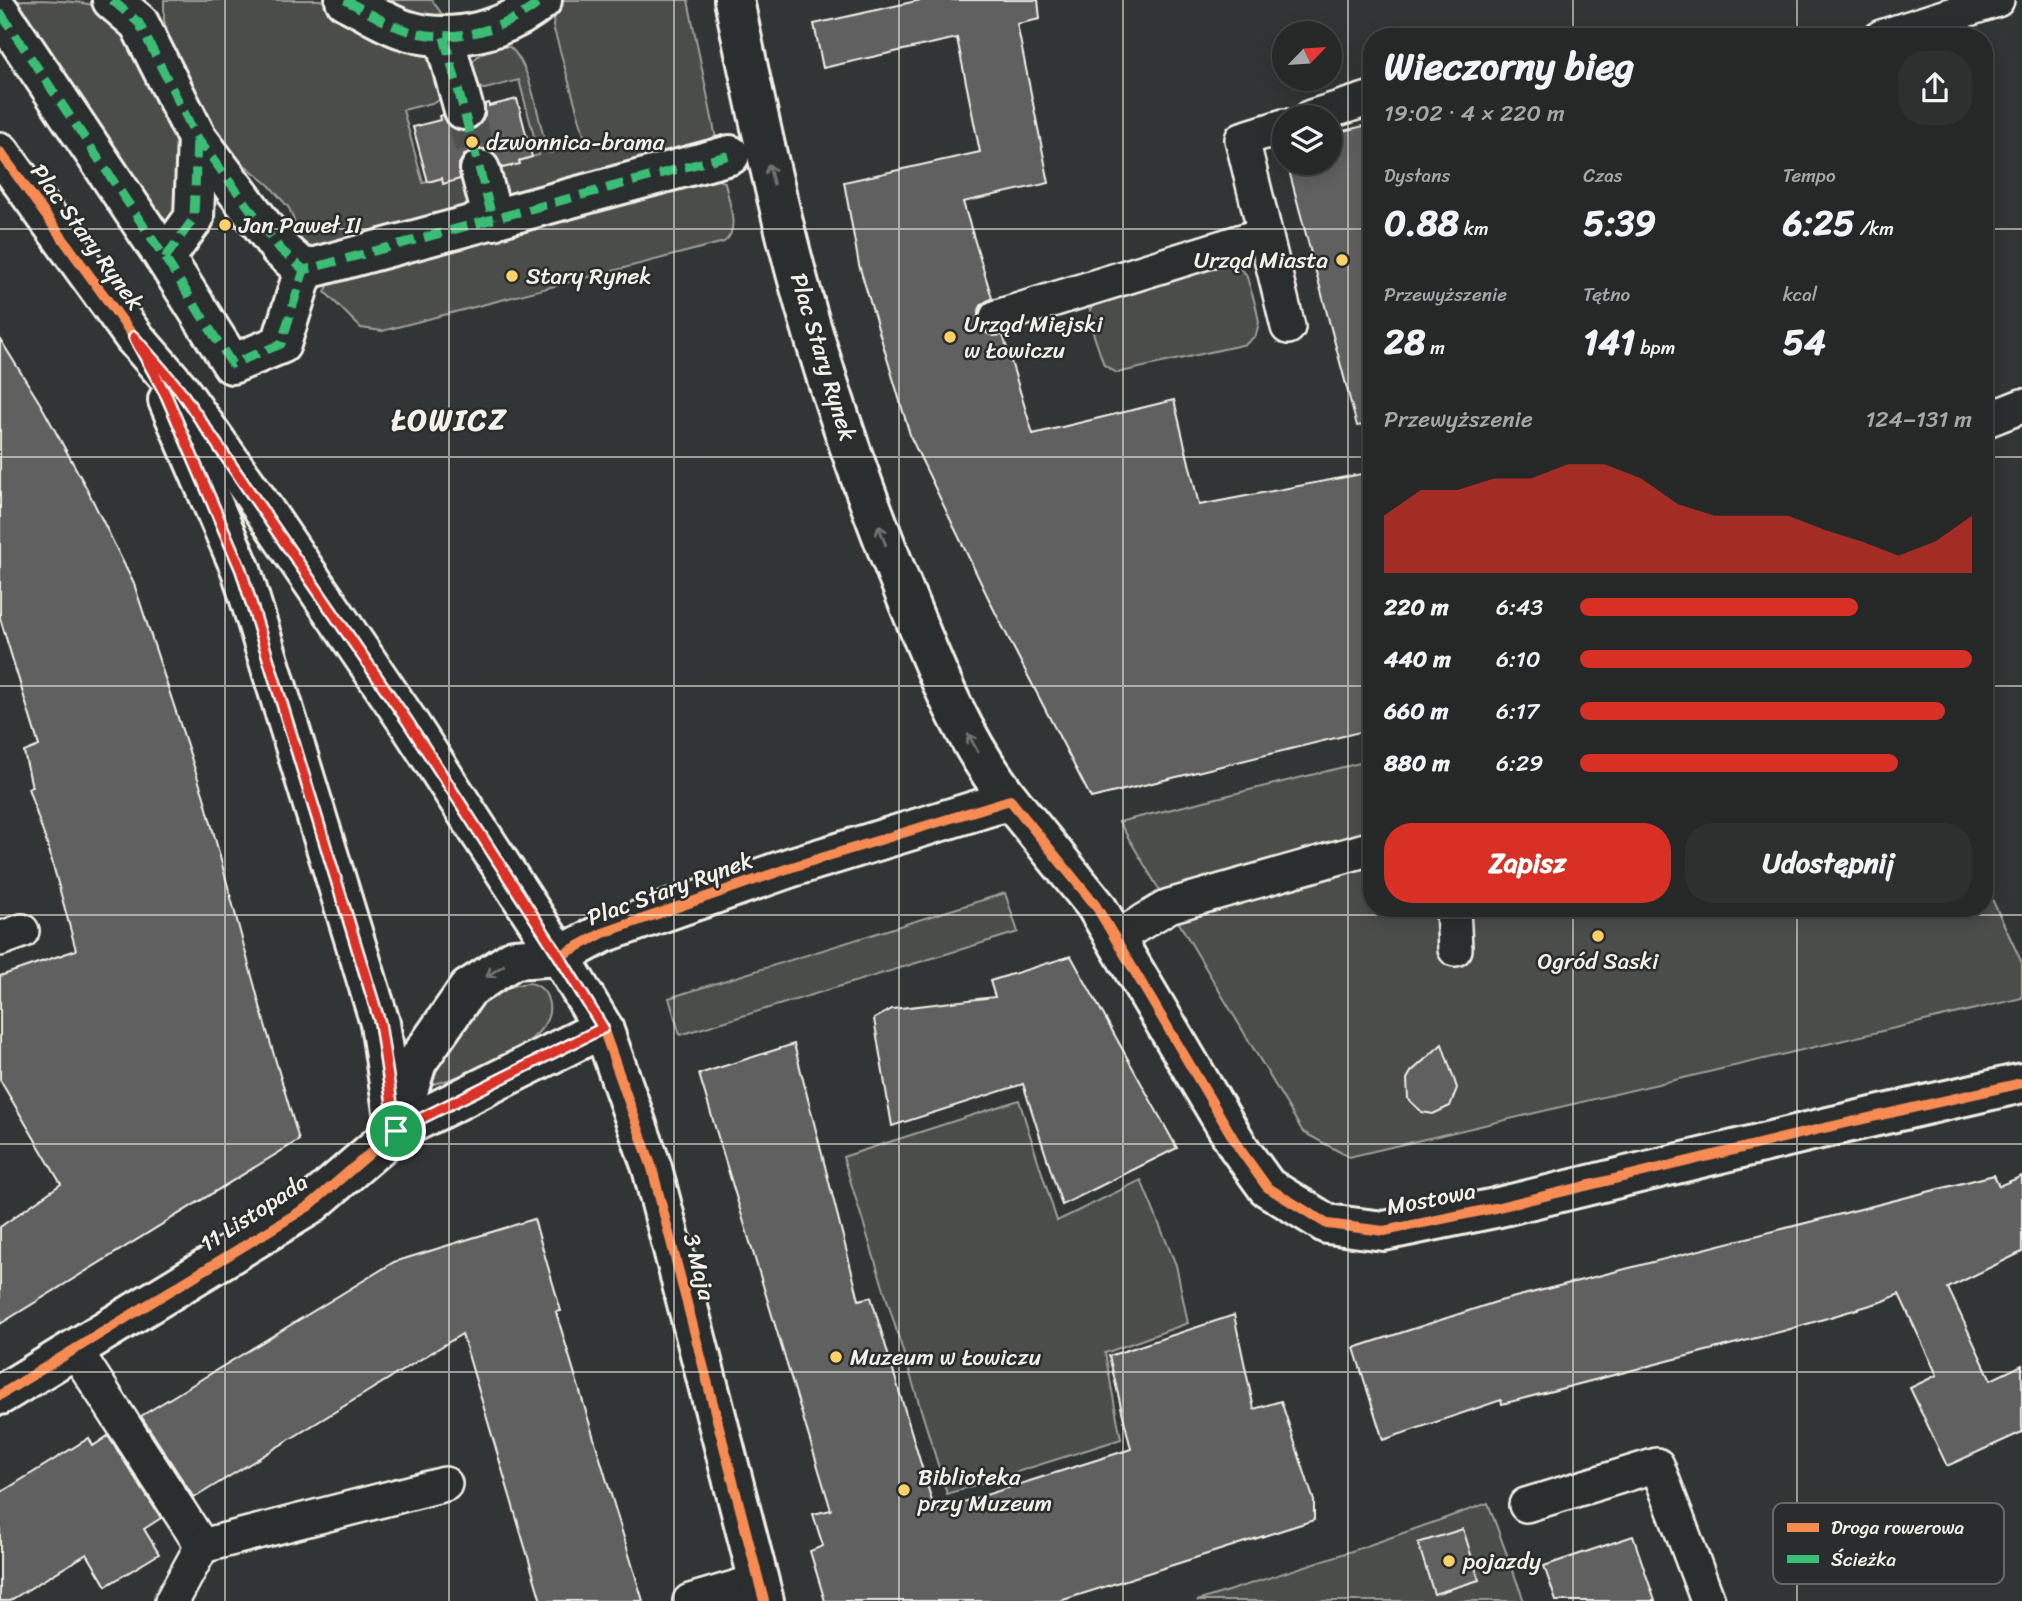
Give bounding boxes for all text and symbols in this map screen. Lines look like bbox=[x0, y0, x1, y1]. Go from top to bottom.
north arrow bbox=[1272, 21, 1342, 91]
map controls bbox=[1272, 21, 1342, 175]
text: Wieczorny bieg bbox=[1384, 33, 1634, 100]
button: share bbox=[1898, 51, 1972, 125]
text: 19:02 · 4 × 220 m bbox=[1384, 93, 1565, 134]
button: layers bbox=[1272, 105, 1342, 175]
place label: dzwonnica-brama bbox=[486, 122, 665, 163]
marker: dzwonnica-brama bbox=[464, 134, 480, 150]
street label: Plac Stary Rynek bbox=[19, 155, 155, 319]
text: Dystans bbox=[1384, 159, 1450, 192]
text: Czas bbox=[1583, 159, 1623, 192]
text: Tempo bbox=[1783, 159, 1836, 192]
one-way arrow bbox=[764, 163, 777, 186]
text: 0.88 bbox=[1384, 192, 1459, 254]
text: 5:39 bbox=[1583, 192, 1656, 254]
text: 6:25 bbox=[1783, 192, 1855, 254]
place label: Jan Paweł II bbox=[238, 205, 361, 246]
text: km bbox=[1459, 212, 1489, 245]
text: /km bbox=[1855, 212, 1894, 245]
marker: Jan Paweł II bbox=[217, 217, 233, 233]
place label: Urząd Miasta bbox=[1194, 240, 1328, 281]
marker: Urząd Miasta bbox=[1334, 252, 1350, 268]
place label: Stary Rynek bbox=[526, 256, 652, 297]
marker: Stary Rynek bbox=[504, 268, 520, 284]
street label: Plac Stary Rynek bbox=[778, 268, 868, 446]
text: Przewyższenie bbox=[1384, 278, 1507, 311]
text: Tętno bbox=[1583, 278, 1630, 311]
text: kcal bbox=[1783, 278, 1817, 311]
place label: Urząd Miejski w Łowiczu bbox=[964, 304, 1103, 371]
text: 28 bbox=[1384, 311, 1425, 373]
text: 141 bbox=[1583, 311, 1635, 373]
text: 54 bbox=[1783, 311, 1826, 373]
marker: Urząd Miejski w Łowiczu bbox=[942, 329, 958, 345]
text: m bbox=[1425, 331, 1445, 364]
text: bpm bbox=[1635, 331, 1675, 364]
district label: ŁOWICZ bbox=[392, 393, 508, 447]
text: Przewyższenie bbox=[1384, 399, 1533, 440]
text: 124–131 m bbox=[1865, 399, 1972, 440]
one-way arrow bbox=[875, 525, 887, 547]
text: 220 m bbox=[1384, 587, 1449, 628]
text: 6:43 bbox=[1496, 587, 1543, 628]
text: 440 m bbox=[1384, 639, 1451, 680]
text: 6:10 bbox=[1496, 639, 1540, 680]
text: 660 m bbox=[1384, 691, 1448, 732]
text: 6:17 bbox=[1496, 691, 1539, 732]
one-way arrow bbox=[966, 734, 980, 754]
text: 880 m bbox=[1384, 743, 1450, 784]
text: 6:29 bbox=[1496, 743, 1543, 784]
button: Zapisz bbox=[1384, 823, 1671, 903]
button: Udostępnij bbox=[1685, 823, 1972, 903]
street label: Plac Stary Rynek bbox=[581, 840, 759, 938]
marker: Ogród Saski bbox=[1590, 928, 1606, 944]
place label: Ogród Saski bbox=[1538, 941, 1659, 982]
one-way arrow bbox=[486, 964, 505, 979]
pin bbox=[366, 1101, 426, 1161]
icon: arrive bbox=[377, 1112, 415, 1150]
street label: 11 Listopada bbox=[192, 1162, 316, 1264]
street label: Mostowa bbox=[1383, 1170, 1480, 1228]
street label: 3 Maja bbox=[671, 1229, 727, 1305]
place label: Muzeum w Łowiczu bbox=[850, 1337, 1041, 1378]
marker: Muzeum w Łowiczu bbox=[828, 1349, 844, 1365]
place label: Biblioteka przy Muzeum bbox=[917, 1457, 1052, 1524]
marker: Biblioteka przy Muzeum bbox=[896, 1482, 912, 1498]
legend bbox=[1773, 1503, 2004, 1584]
text: Droga rowerowa bbox=[1831, 1511, 1965, 1544]
place label: pojazdy bbox=[1462, 1541, 1541, 1582]
text: Ścieżka bbox=[1831, 1543, 1897, 1576]
marker: pojazdy bbox=[1441, 1553, 1457, 1569]

